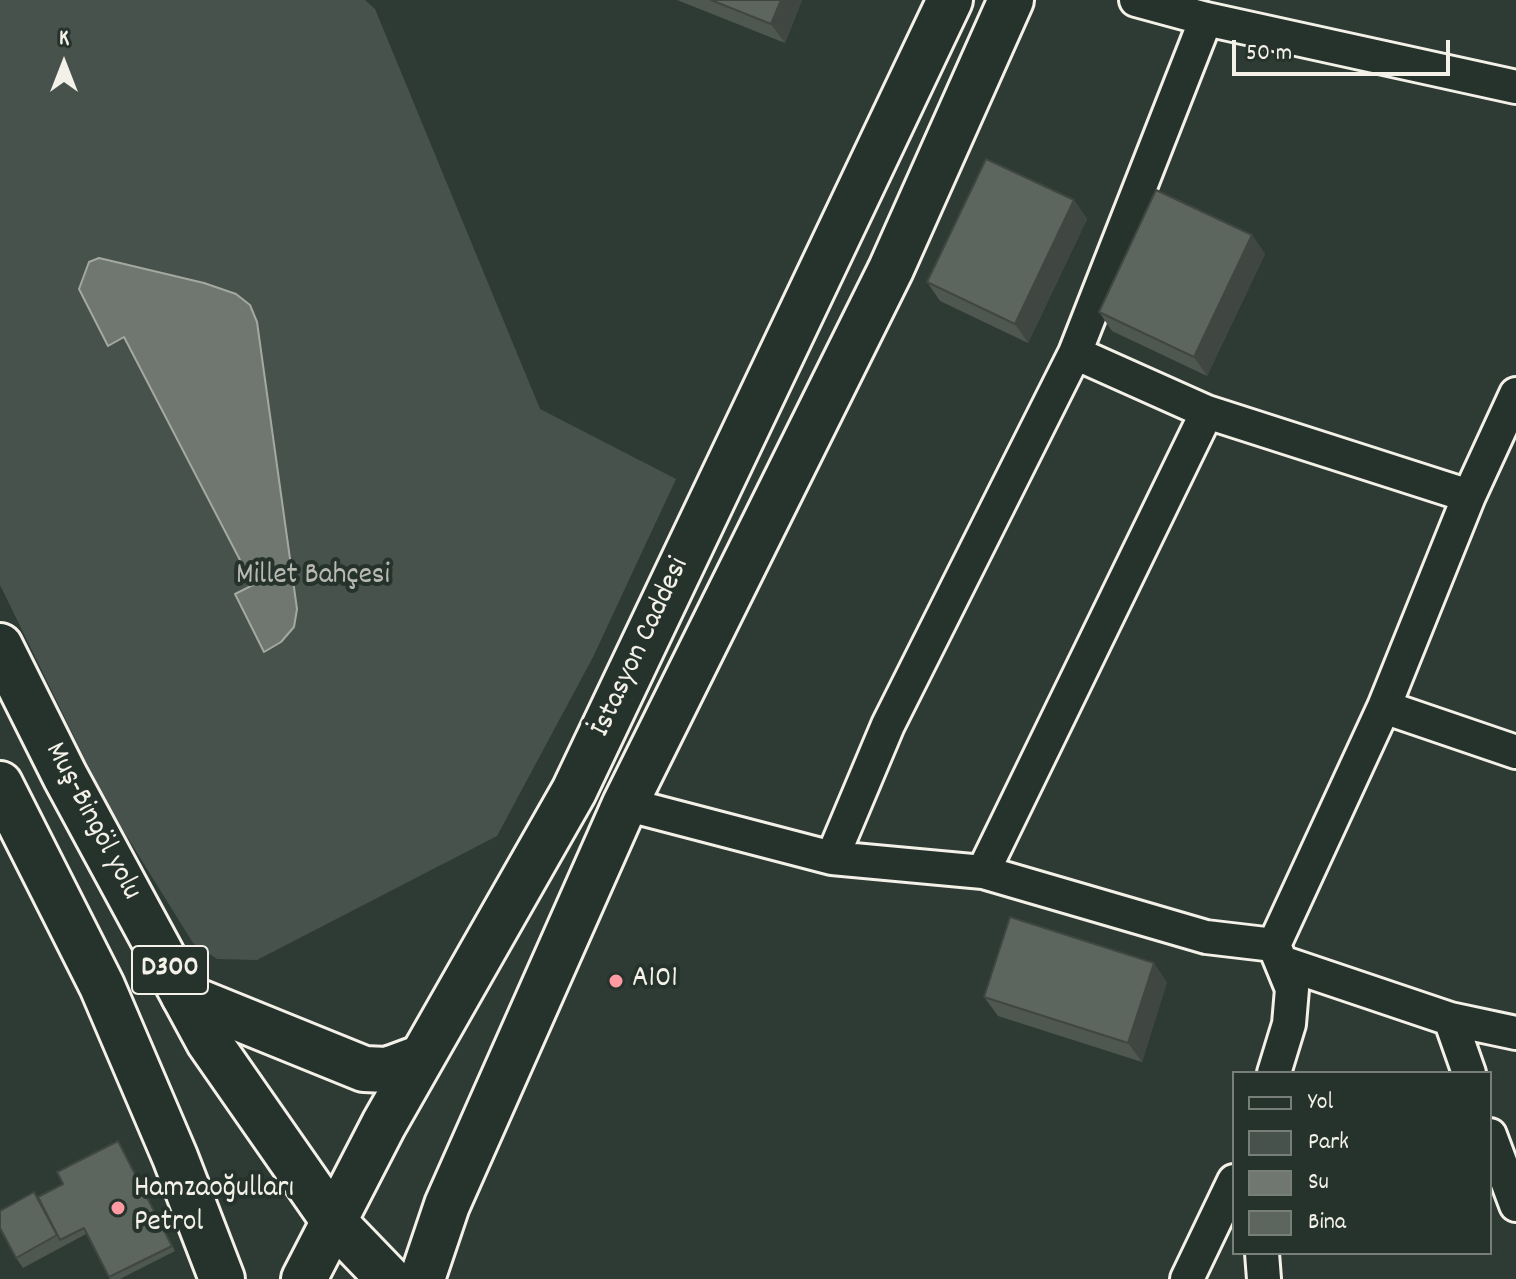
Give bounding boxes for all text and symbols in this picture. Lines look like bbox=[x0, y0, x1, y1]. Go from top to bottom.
north arrow bbox=[24, 24, 104, 104]
text: K bbox=[59, 24, 69, 55]
scale bar bbox=[1236, 24, 1454, 74]
text: 50 m bbox=[1246, 37, 1292, 71]
street label: İstasyon Caddesi bbox=[585, 553, 699, 743]
park label: Millet Bahçesi bbox=[236, 560, 390, 596]
street label: Muş-Bingöl yolu bbox=[34, 737, 148, 907]
road number: D300 bbox=[132, 946, 208, 994]
place label: A101 bbox=[632, 963, 678, 999]
marker: A101 bbox=[607, 972, 625, 990]
legend bbox=[1232, 1071, 1492, 1255]
text: Yol bbox=[1308, 1086, 1333, 1120]
text: Park bbox=[1308, 1126, 1349, 1160]
text: Su bbox=[1308, 1166, 1329, 1200]
place label: Hamzaoğulları Petrol bbox=[134, 1173, 294, 1244]
marker: Hamzaoğulları Petrol bbox=[109, 1199, 127, 1217]
text: Bina bbox=[1308, 1206, 1346, 1240]

